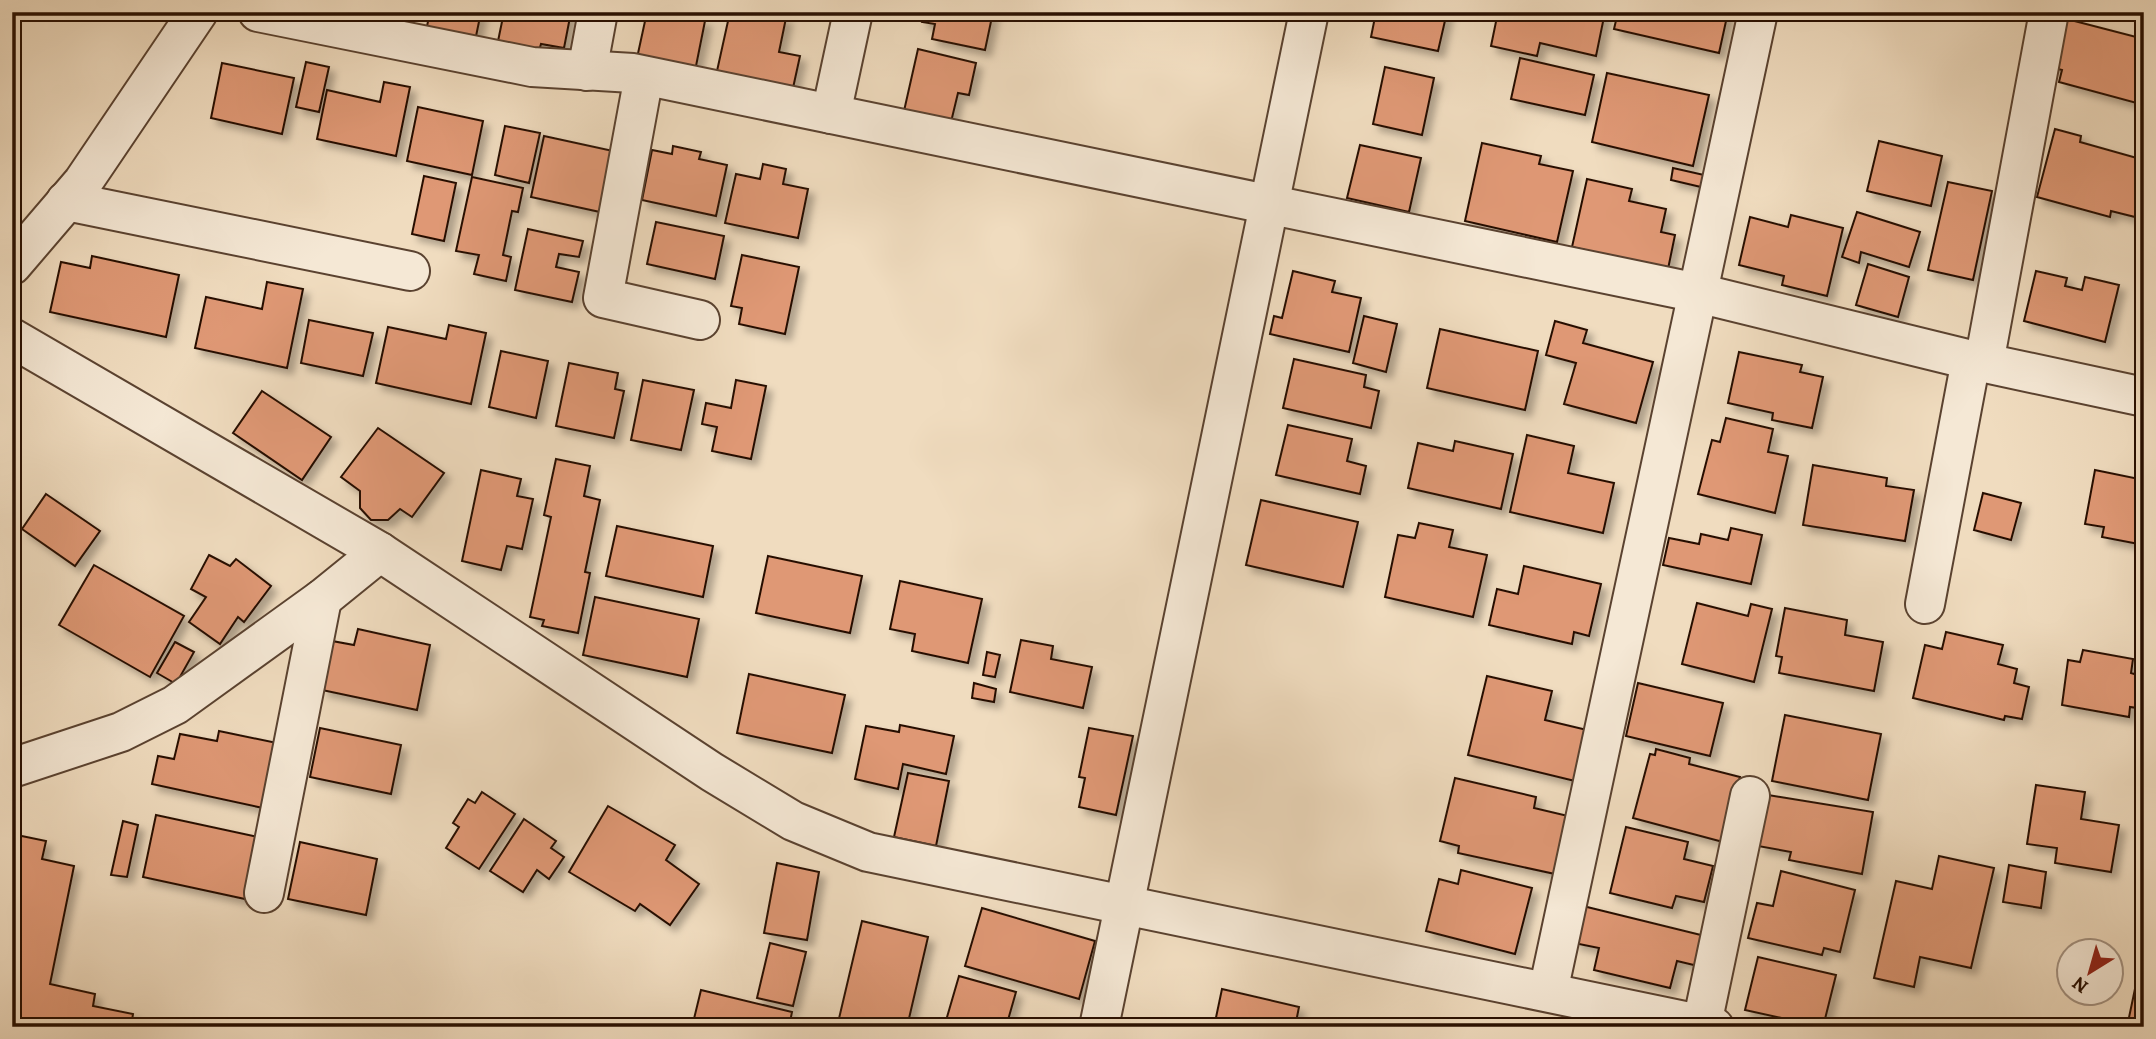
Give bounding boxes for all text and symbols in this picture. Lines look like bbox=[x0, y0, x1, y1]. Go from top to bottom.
north arrow bbox=[2054, 937, 2124, 1007]
text: N bbox=[2067, 970, 2094, 999]

